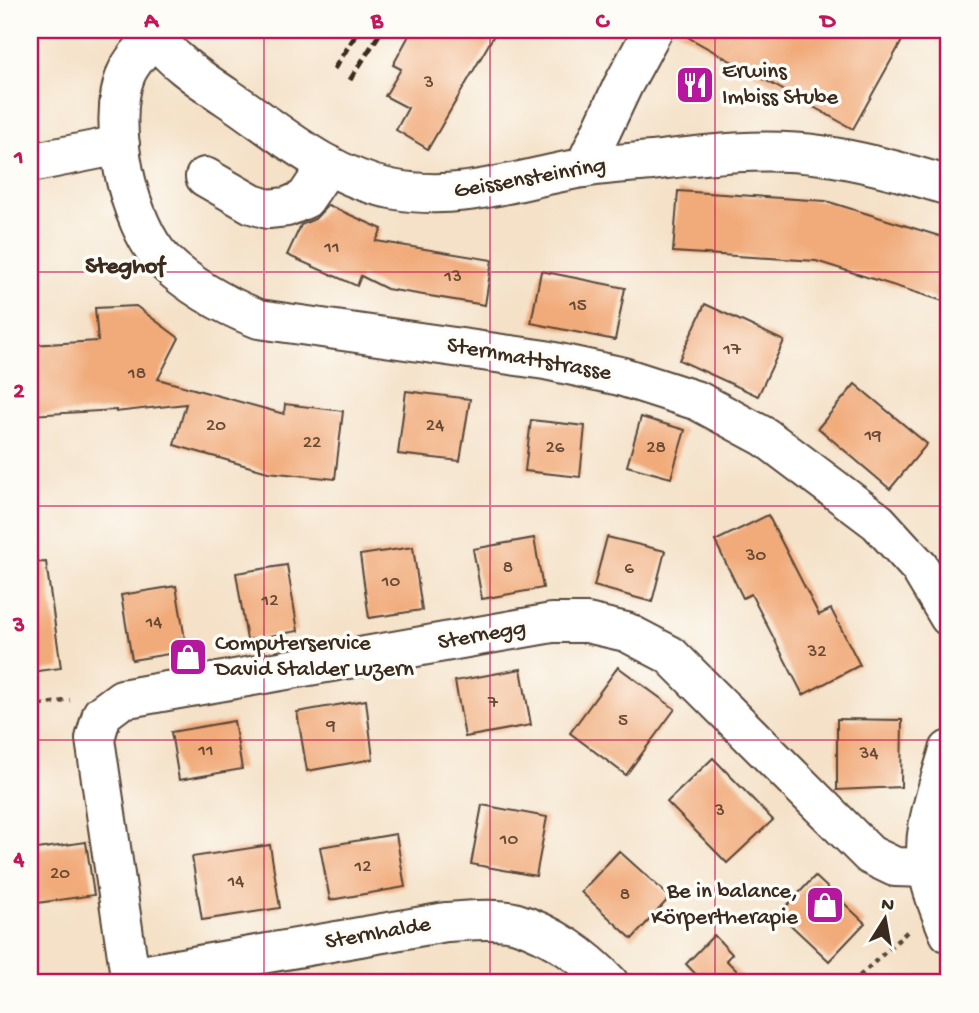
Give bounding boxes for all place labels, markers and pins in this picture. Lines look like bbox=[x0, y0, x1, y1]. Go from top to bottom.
place label: Erwins Imbiss Stube bbox=[722, 59, 839, 112]
restaurant icon: Erwins Imbiss Stube bbox=[674, 64, 716, 106]
place label: Computerservice David Stalder Luzern bbox=[213, 631, 414, 684]
shop icon: Computerservice David Stalder Luzern bbox=[167, 636, 209, 678]
place label: Be in balance, Körpertherapie bbox=[651, 879, 799, 932]
shop icon: Be in balance, Körpertherapie bbox=[804, 884, 846, 926]

